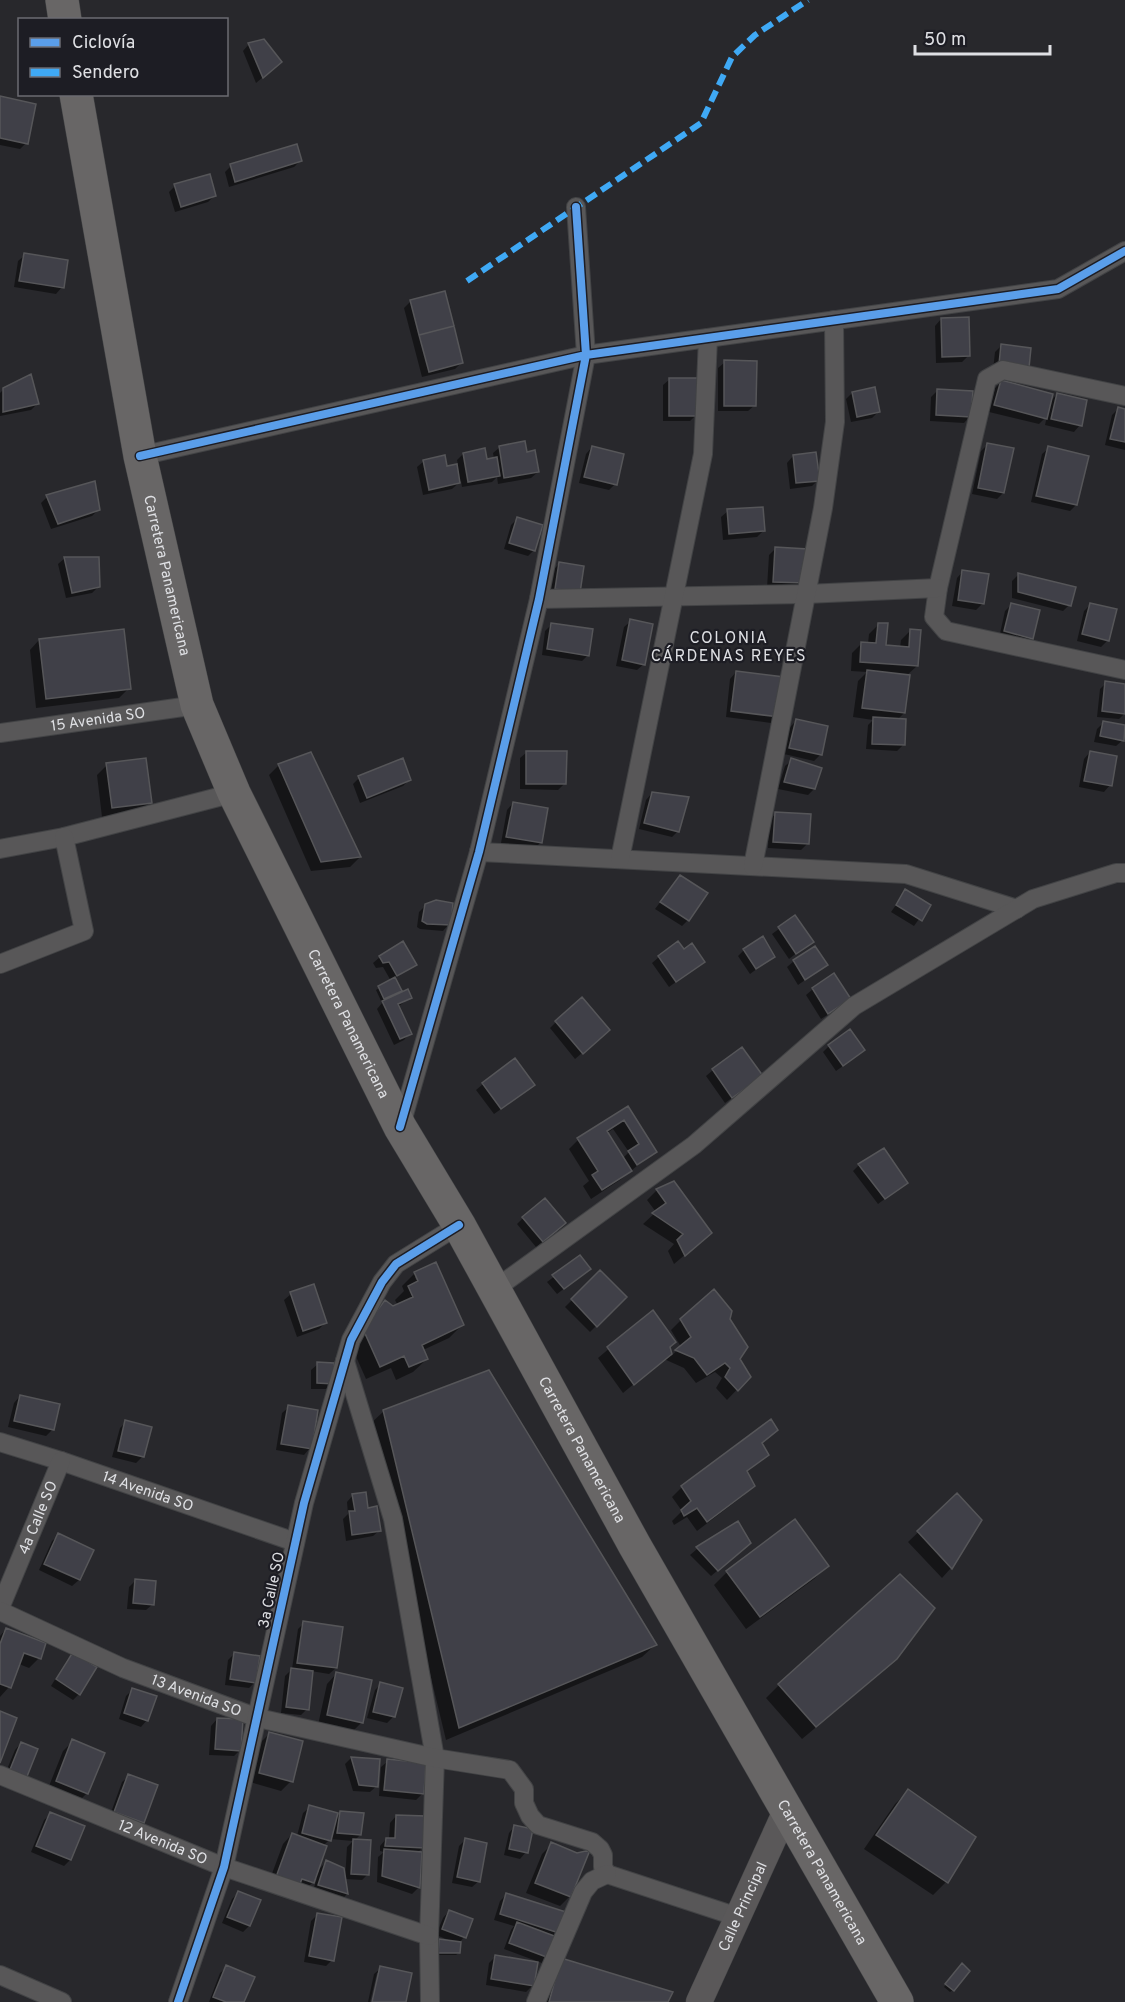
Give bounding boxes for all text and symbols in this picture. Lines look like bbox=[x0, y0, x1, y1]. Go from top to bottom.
legend bbox=[18, 18, 228, 96]
scale bar bbox=[915, 18, 1050, 56]
text: 50 m bbox=[924, 29, 966, 52]
text: Ciclovía bbox=[72, 32, 135, 55]
text: Sendero bbox=[72, 62, 139, 85]
street label: Carretera Panamericana bbox=[138, 493, 193, 658]
district label: COLONIA CÁRDENAS REYES bbox=[651, 629, 807, 667]
street label: 15 Avenida SO bbox=[50, 704, 147, 737]
street label: Carretera Panamericana bbox=[302, 946, 392, 1102]
street label: Carretera Panamericana bbox=[533, 1374, 629, 1527]
street label: 14 Avenida SO bbox=[100, 1468, 196, 1517]
street label: 4a Calle SO bbox=[15, 1478, 63, 1558]
street label: 3a Calle SO bbox=[255, 1550, 290, 1630]
street label: 13 Avenida SO bbox=[148, 1671, 244, 1722]
street label: Carretera Panamericana bbox=[772, 1797, 870, 1949]
street label: 12 Avenida SO bbox=[115, 1816, 210, 1870]
street label: Calle Principal bbox=[715, 1859, 773, 1955]

